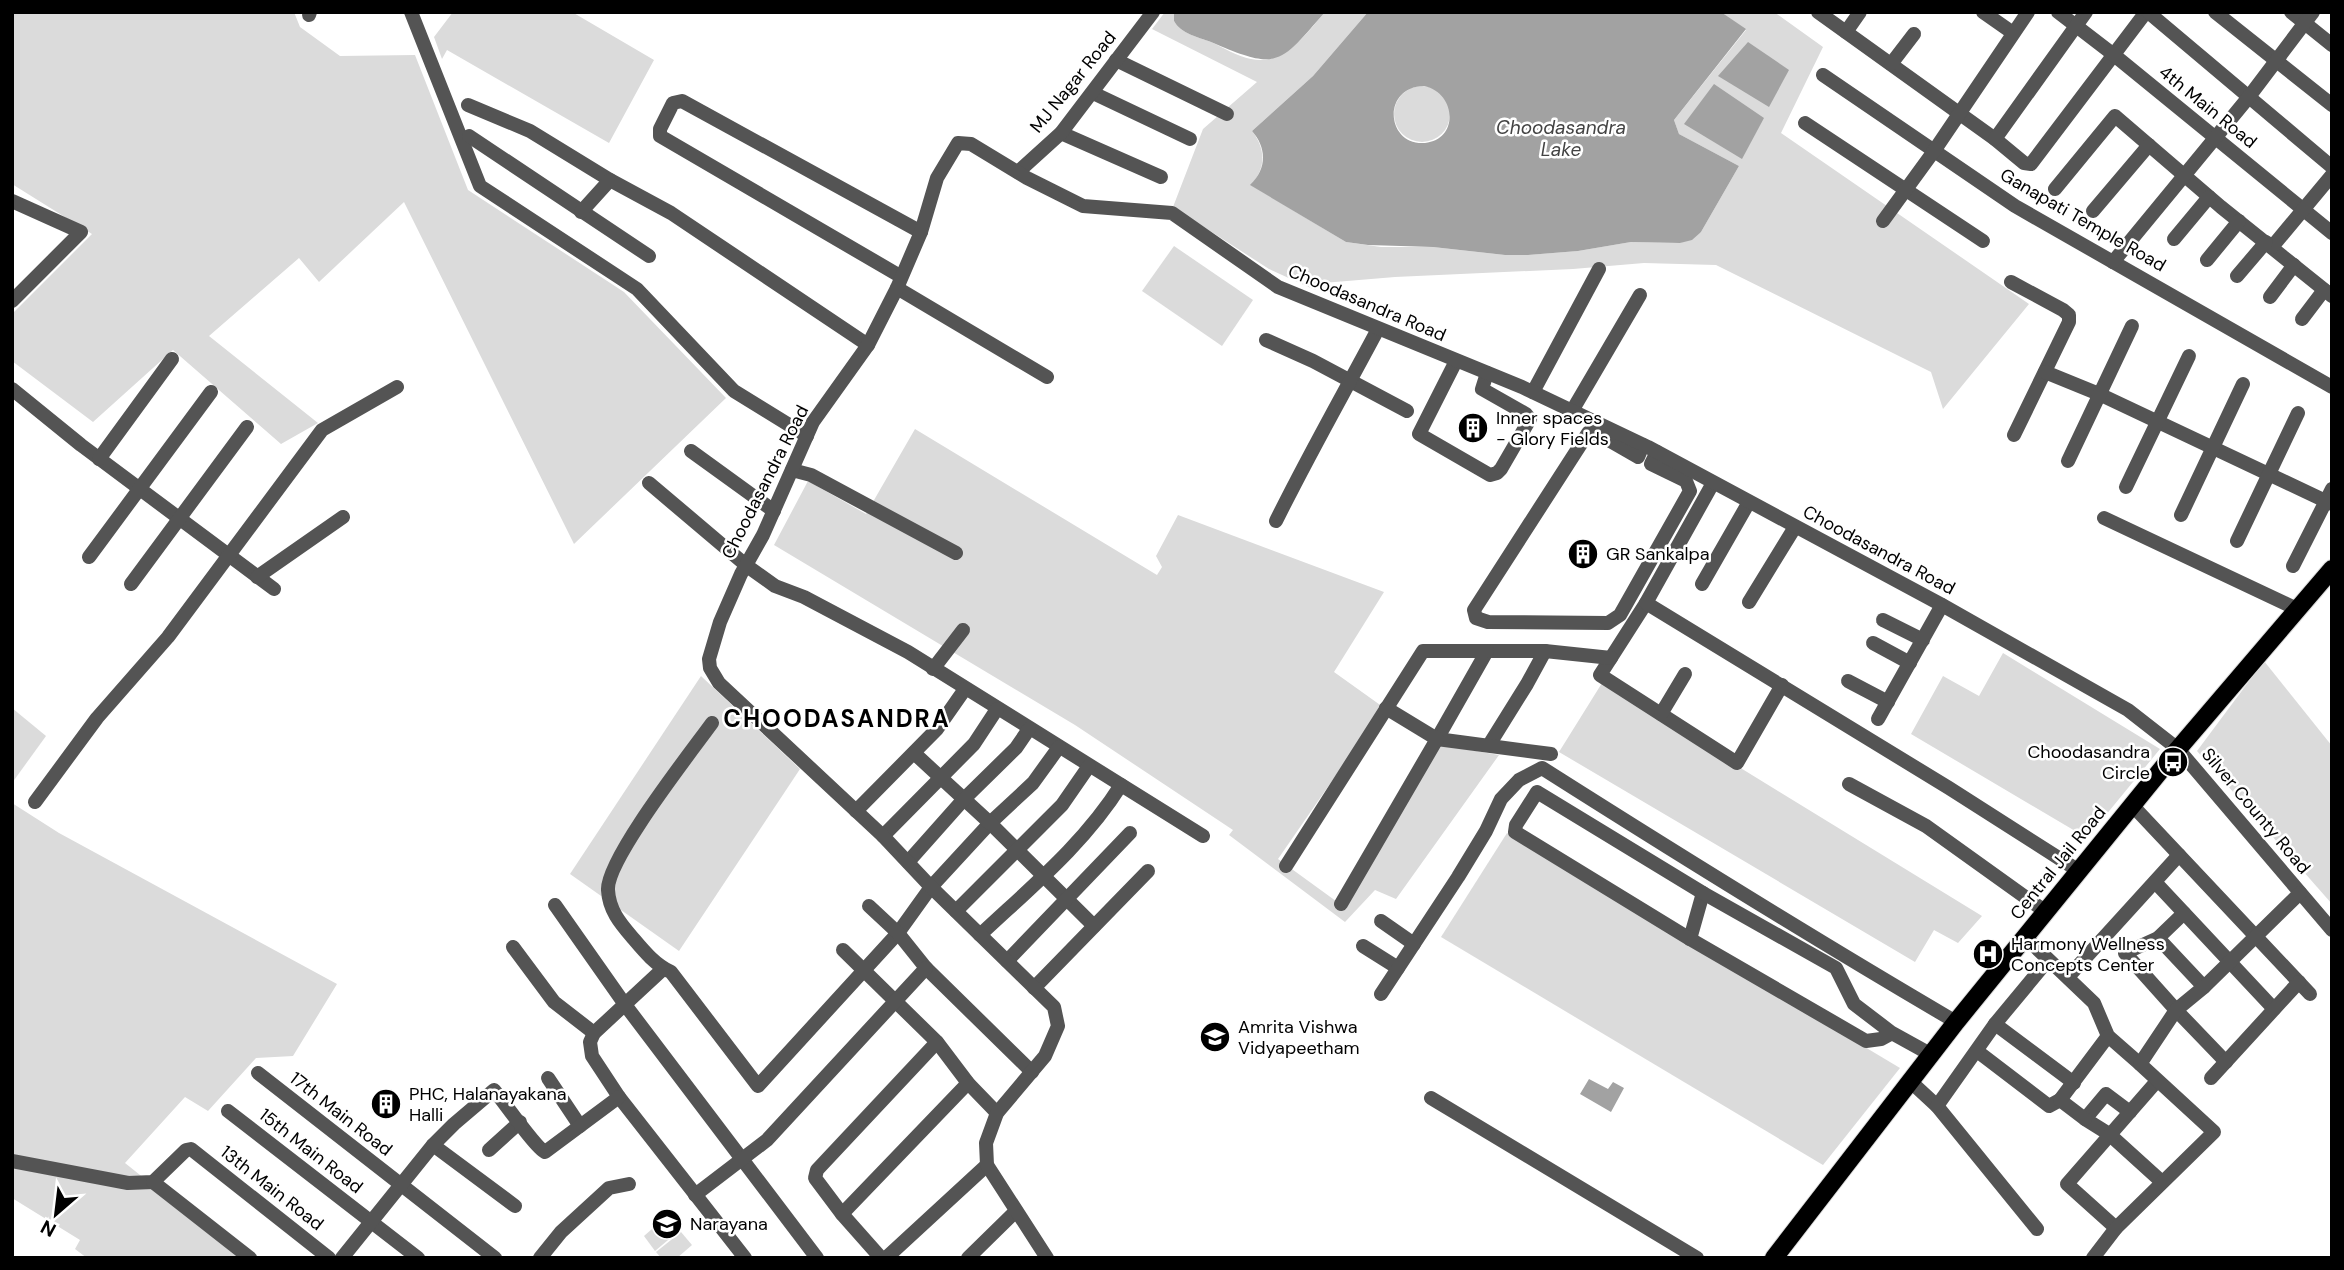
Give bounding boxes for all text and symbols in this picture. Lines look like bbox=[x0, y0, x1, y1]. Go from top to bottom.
street label: MJ Nagar Road bbox=[1025, 26, 1121, 138]
street label: 4th Main Road bbox=[2154, 60, 2262, 154]
water label: Choodasandra Lake bbox=[1496, 115, 1626, 162]
street label: Ganapati Temple Road bbox=[1996, 163, 2170, 277]
street label: Choodasandra Road bbox=[1284, 259, 1450, 347]
street label: Choodasandra Road bbox=[716, 401, 814, 563]
place label: Inner spaces - Glory Fields bbox=[1496, 406, 1609, 451]
building icon: Inner spaces - Glory Fields bbox=[1456, 411, 1490, 445]
street label: Choodasandra Road bbox=[1799, 500, 1959, 600]
building icon: GR Sankalpa bbox=[1566, 537, 1600, 571]
place label: GR Sankalpa bbox=[1606, 542, 1710, 566]
district label: CHOODASANDRA bbox=[723, 703, 951, 734]
place label: Choodasandra Circle bbox=[2027, 740, 2150, 785]
street label: Silver County Road bbox=[2196, 743, 2316, 879]
bus stop icon: Choodasandra Circle bbox=[2156, 745, 2190, 779]
street label: Central Jail Road bbox=[2005, 801, 2111, 925]
place label: Harmony Wellness Concepts Center bbox=[2011, 932, 2165, 977]
hospital icon: Harmony Wellness Concepts Center bbox=[1971, 937, 2005, 971]
place label: Amrita Vishwa Vidyapeetham bbox=[1238, 1015, 1360, 1060]
school or university icon: Amrita Vishwa Vidyapeetham bbox=[1198, 1020, 1232, 1054]
street label: 17th Main Road bbox=[285, 1066, 397, 1162]
place label: PHC, Halanayakana Halli bbox=[409, 1082, 567, 1127]
building icon: PHC, Halanayakana Halli bbox=[369, 1087, 403, 1121]
street label: 15th Main Road bbox=[254, 1103, 368, 1199]
street label: 13th Main Road bbox=[215, 1140, 329, 1236]
north arrow bbox=[21, 1179, 91, 1249]
school or university icon: Narayana bbox=[650, 1207, 684, 1241]
place label: Narayana bbox=[690, 1212, 768, 1236]
text: N bbox=[36, 1214, 60, 1243]

